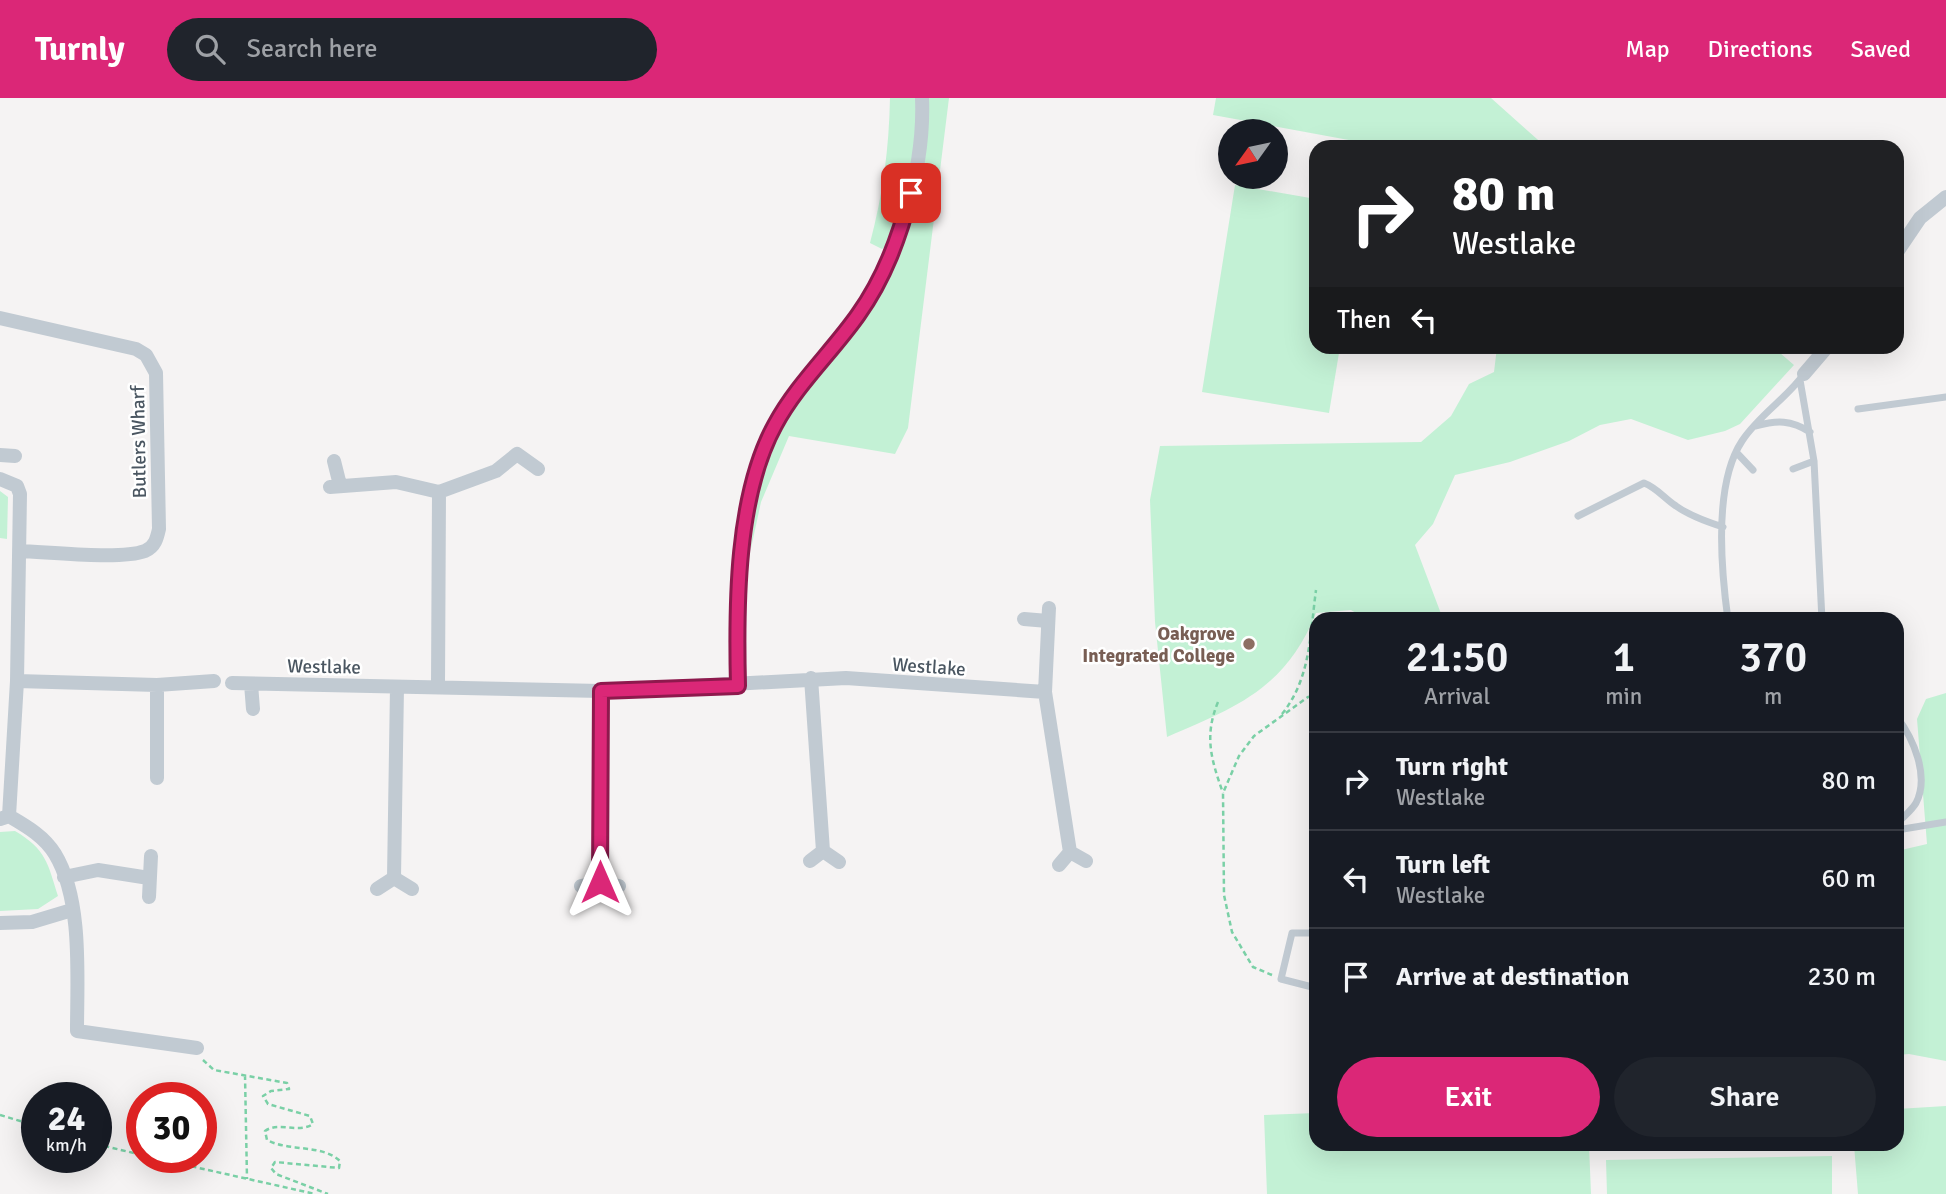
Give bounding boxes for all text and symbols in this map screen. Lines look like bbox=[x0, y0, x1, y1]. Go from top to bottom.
search box bbox=[167, 18, 657, 81]
text: Turnly bbox=[35, 29, 125, 70]
icon: search bbox=[191, 30, 229, 68]
text: Search here bbox=[247, 33, 378, 65]
text: Map bbox=[1625, 34, 1670, 64]
text: Directions bbox=[1708, 34, 1813, 64]
text: Saved bbox=[1851, 34, 1911, 64]
north arrow bbox=[1218, 119, 1288, 189]
map controls bbox=[1218, 119, 1288, 189]
pin bbox=[881, 163, 941, 223]
text: 80 m bbox=[1452, 164, 1555, 224]
icon: right bbox=[1337, 168, 1428, 259]
icon: arrive bbox=[892, 174, 930, 212]
text: Westlake bbox=[1452, 224, 1576, 263]
icon: left bbox=[1405, 301, 1443, 339]
text: Then bbox=[1337, 304, 1391, 336]
street label: Butlers Wharf bbox=[126, 384, 152, 499]
place label: Oakgrove Integrated College bbox=[1082, 622, 1235, 668]
text: 21:50 bbox=[1406, 632, 1508, 683]
text: 1 bbox=[1612, 632, 1635, 683]
text: 370 bbox=[1739, 632, 1807, 683]
marker: Oakgrove Integrated College bbox=[1241, 636, 1257, 652]
street label: Westlake bbox=[891, 652, 967, 682]
street label: Westlake bbox=[287, 654, 361, 680]
text: Arrival bbox=[1424, 682, 1490, 711]
text: min bbox=[1605, 682, 1642, 711]
text: m bbox=[1764, 682, 1782, 711]
text: Turn right bbox=[1396, 751, 1508, 783]
icon: right bbox=[1337, 762, 1375, 800]
text: 80 m bbox=[1821, 765, 1876, 797]
text: Westlake bbox=[1396, 783, 1485, 812]
position arrow bbox=[563, 845, 637, 919]
text: Turn left bbox=[1396, 849, 1490, 881]
icon: left bbox=[1337, 860, 1375, 898]
text: 60 m bbox=[1821, 863, 1876, 895]
text: Westlake bbox=[1396, 881, 1485, 910]
icon: arrive bbox=[1337, 958, 1375, 996]
text: Arrive at destination bbox=[1396, 961, 1629, 993]
text: 230 m bbox=[1807, 961, 1876, 993]
button: Exit bbox=[1337, 1057, 1600, 1137]
button: Share bbox=[1614, 1057, 1876, 1137]
speed limit sign: 30 bbox=[126, 1082, 217, 1173]
text: 24 bbox=[48, 1097, 85, 1140]
text: km/h bbox=[46, 1134, 87, 1156]

